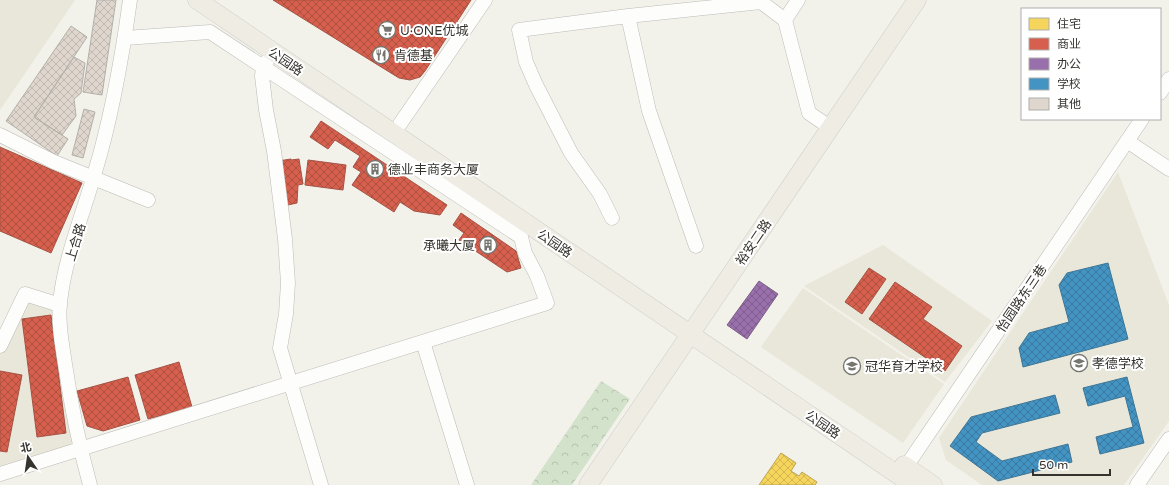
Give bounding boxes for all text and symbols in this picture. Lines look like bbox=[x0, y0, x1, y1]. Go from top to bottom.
legend bbox=[1021, 8, 1161, 120]
text: 住宅 bbox=[1057, 17, 1081, 31]
supermarket icon: U·ONE优城 bbox=[377, 20, 397, 40]
place label: U·ONE优城 bbox=[400, 23, 469, 39]
text: 商业 bbox=[1057, 37, 1081, 51]
street label: 公园路 bbox=[265, 44, 306, 79]
restaurant icon: 肯德基 bbox=[371, 45, 391, 65]
place label: 肯德基 bbox=[394, 48, 433, 64]
text: 办公 bbox=[1057, 57, 1081, 71]
text: 学校 bbox=[1057, 77, 1081, 91]
text: 其他 bbox=[1057, 97, 1081, 111]
building icon: 德业丰商务大厦 bbox=[365, 159, 385, 179]
place label: 德业丰商务大厦 bbox=[388, 162, 479, 178]
street label: 裕安二路 bbox=[733, 217, 775, 269]
street label: 上合路 bbox=[63, 221, 89, 263]
street label: 公园路 bbox=[534, 226, 575, 261]
building icon: 承曦大厦 bbox=[478, 235, 498, 255]
place label: 承曦大厦 bbox=[423, 238, 475, 254]
street label: 怡园路东三巷 bbox=[993, 262, 1050, 335]
school or university icon: 孝德学校 bbox=[1069, 353, 1089, 373]
school or university icon: 冠华育才学校 bbox=[842, 356, 862, 376]
place label: 孝德学校 bbox=[1092, 356, 1144, 372]
place label: 冠华育才学校 bbox=[865, 359, 943, 375]
street label: 公园路 bbox=[802, 407, 843, 442]
north arrow bbox=[8, 437, 48, 477]
text: 北 bbox=[19, 440, 33, 455]
scale bar bbox=[1033, 451, 1110, 477]
text: 50 m bbox=[1039, 458, 1068, 472]

